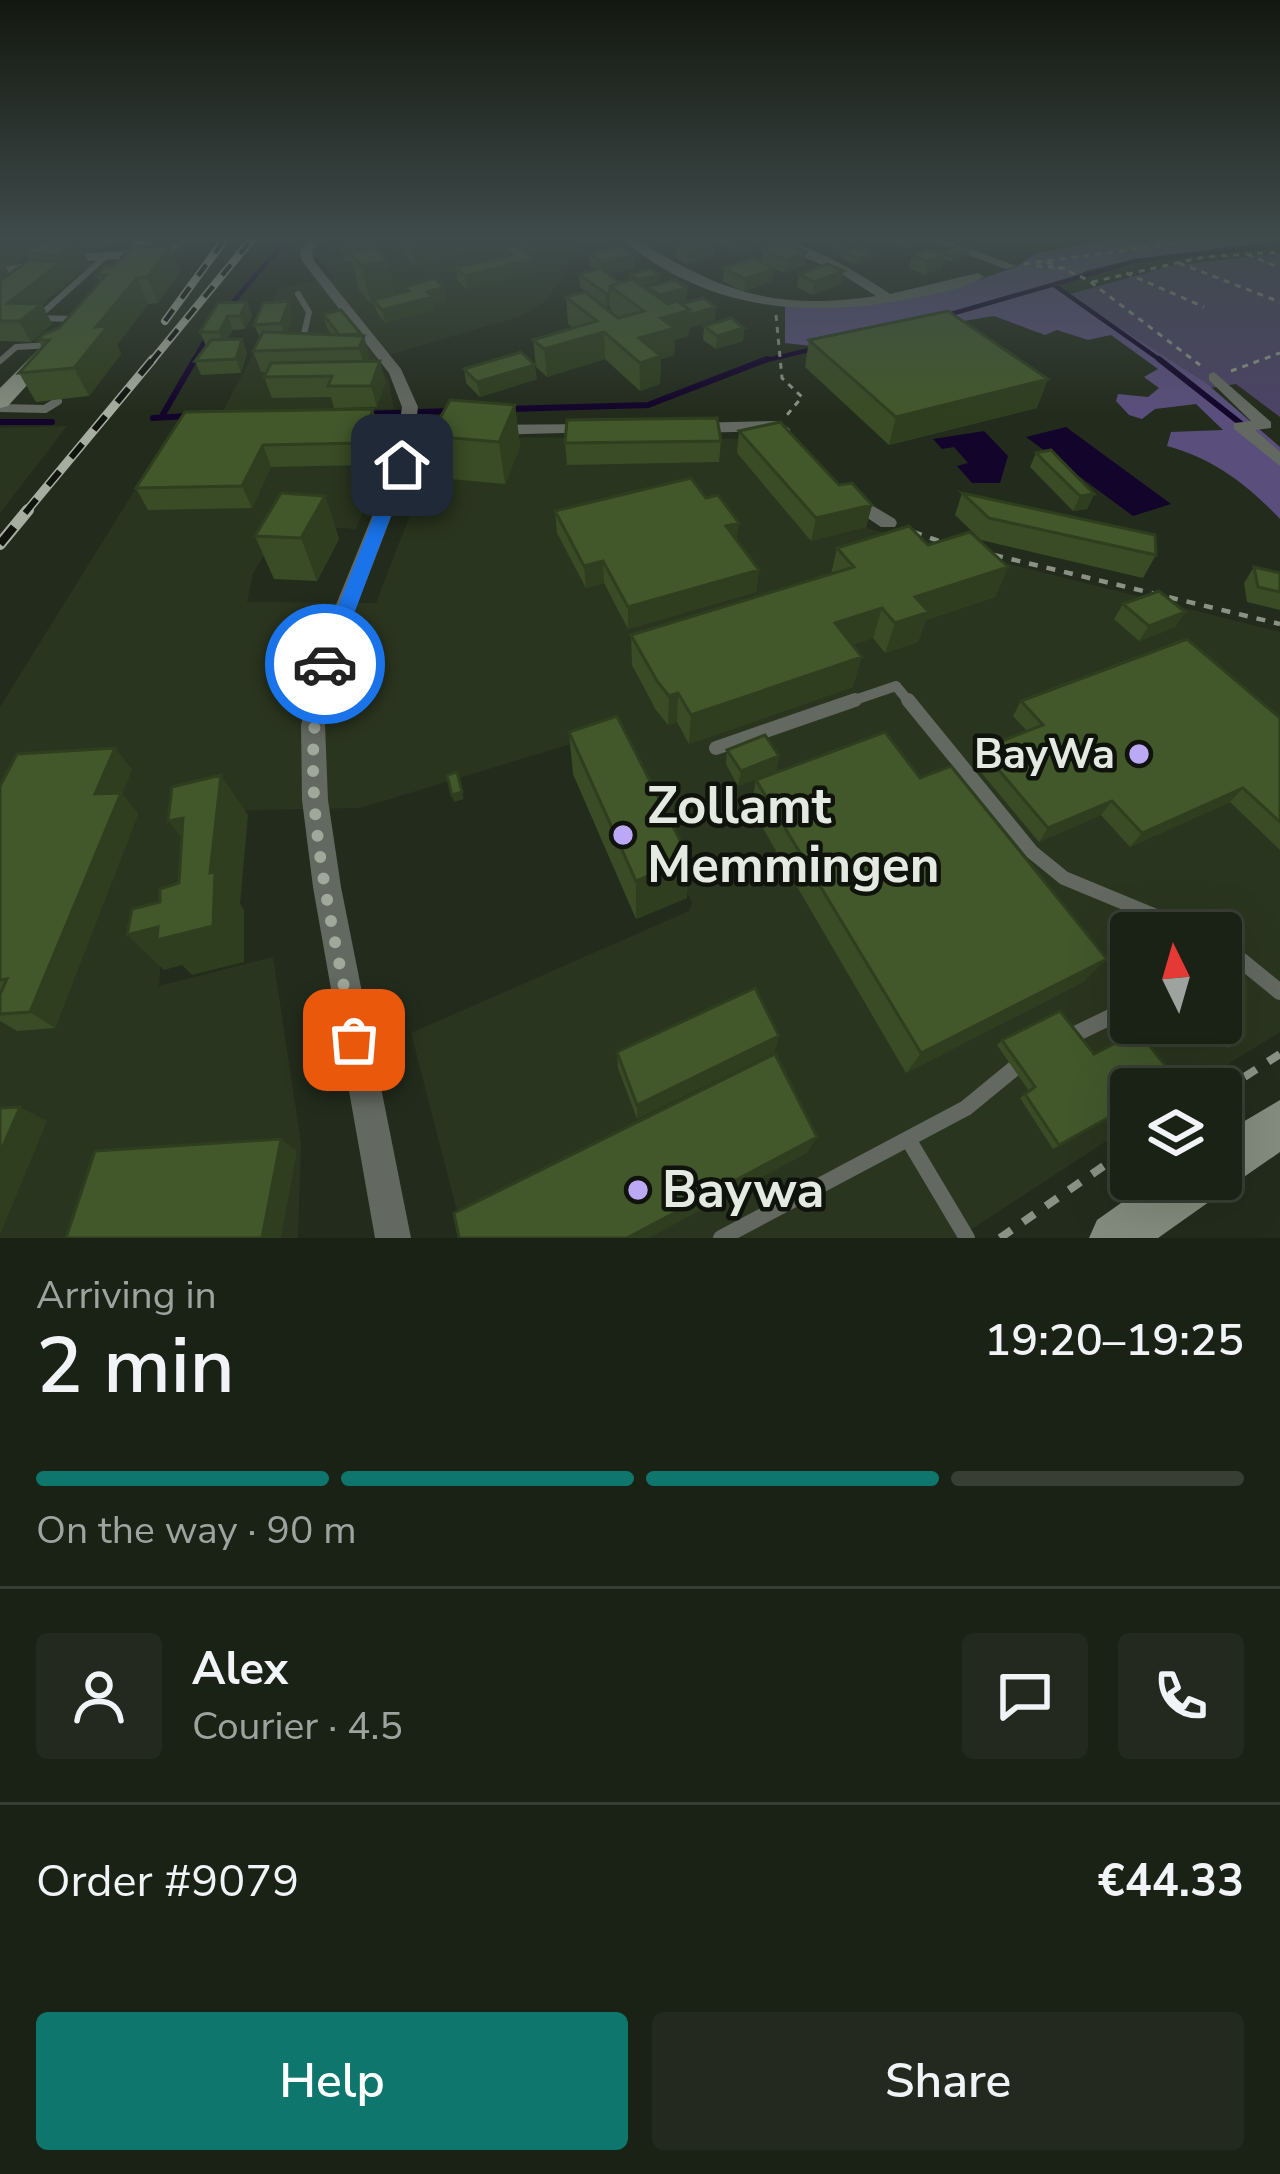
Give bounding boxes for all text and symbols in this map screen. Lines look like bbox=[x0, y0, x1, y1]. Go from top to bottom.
pin bbox=[351, 414, 453, 516]
icon: home bbox=[369, 432, 435, 498]
courier bbox=[265, 604, 385, 724]
icon: car bbox=[292, 631, 358, 697]
place label: BayWa bbox=[974, 726, 1115, 783]
marker: BayWa bbox=[1126, 741, 1152, 767]
place label: Zollamt Memmingen bbox=[647, 771, 940, 900]
marker: Zollamt Memmingen bbox=[610, 822, 636, 848]
north arrow bbox=[1110, 912, 1242, 1044]
map controls bbox=[1110, 912, 1242, 1200]
pin bbox=[303, 989, 405, 1091]
icon: bag bbox=[321, 1007, 387, 1073]
button: layers bbox=[1110, 1068, 1242, 1200]
place label: Baywa bbox=[662, 1155, 825, 1225]
marker: Baywa bbox=[625, 1177, 651, 1203]
text: Arriving in bbox=[36, 1269, 217, 1322]
text: 19:20–19:25 bbox=[984, 1310, 1244, 1371]
text: 2 min bbox=[36, 1313, 235, 1420]
text: On the way · 90 m bbox=[36, 1504, 357, 1557]
button: person bbox=[36, 1633, 162, 1759]
button: chat bbox=[962, 1633, 1088, 1759]
button: phone bbox=[1118, 1633, 1244, 1759]
text: Alex bbox=[192, 1639, 288, 1700]
text: Courier · 4.5 bbox=[192, 1700, 403, 1753]
text: Order #9079 bbox=[36, 1851, 299, 1912]
text: €44.33 bbox=[1098, 1851, 1244, 1912]
button: Help bbox=[36, 2012, 628, 2150]
button: Share bbox=[652, 2012, 1244, 2150]

